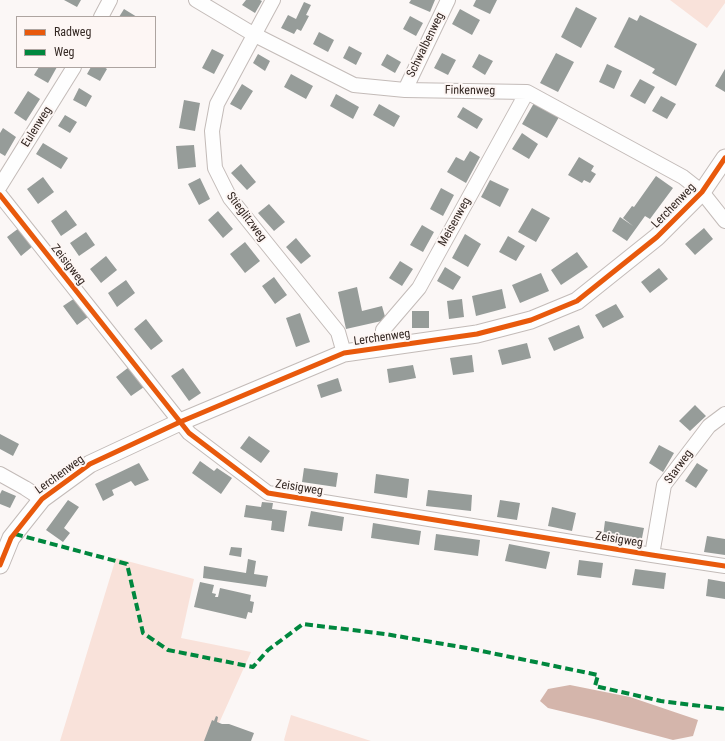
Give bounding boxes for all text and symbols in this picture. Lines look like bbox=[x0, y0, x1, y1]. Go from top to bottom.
street label: Schwalbenweg bbox=[404, 10, 448, 80]
legend bbox=[16, 16, 156, 68]
text: Radweg bbox=[54, 25, 91, 39]
text: Weg bbox=[54, 45, 75, 59]
street label: Finkenweg bbox=[445, 83, 495, 99]
street label: Eulenweg bbox=[19, 104, 55, 150]
street label: Lerchenweg bbox=[649, 180, 699, 232]
street label: Stieglitzweg bbox=[223, 190, 269, 244]
street label: Meisenweg bbox=[436, 195, 474, 249]
street label: Zeisigweg bbox=[48, 242, 88, 288]
street label: Lerchenweg bbox=[353, 327, 411, 349]
street label: Starweg bbox=[662, 447, 696, 487]
street label: Lerchenweg bbox=[33, 452, 87, 498]
street label: Zeisigweg bbox=[274, 477, 324, 499]
street label: Zeisigweg bbox=[594, 529, 644, 551]

